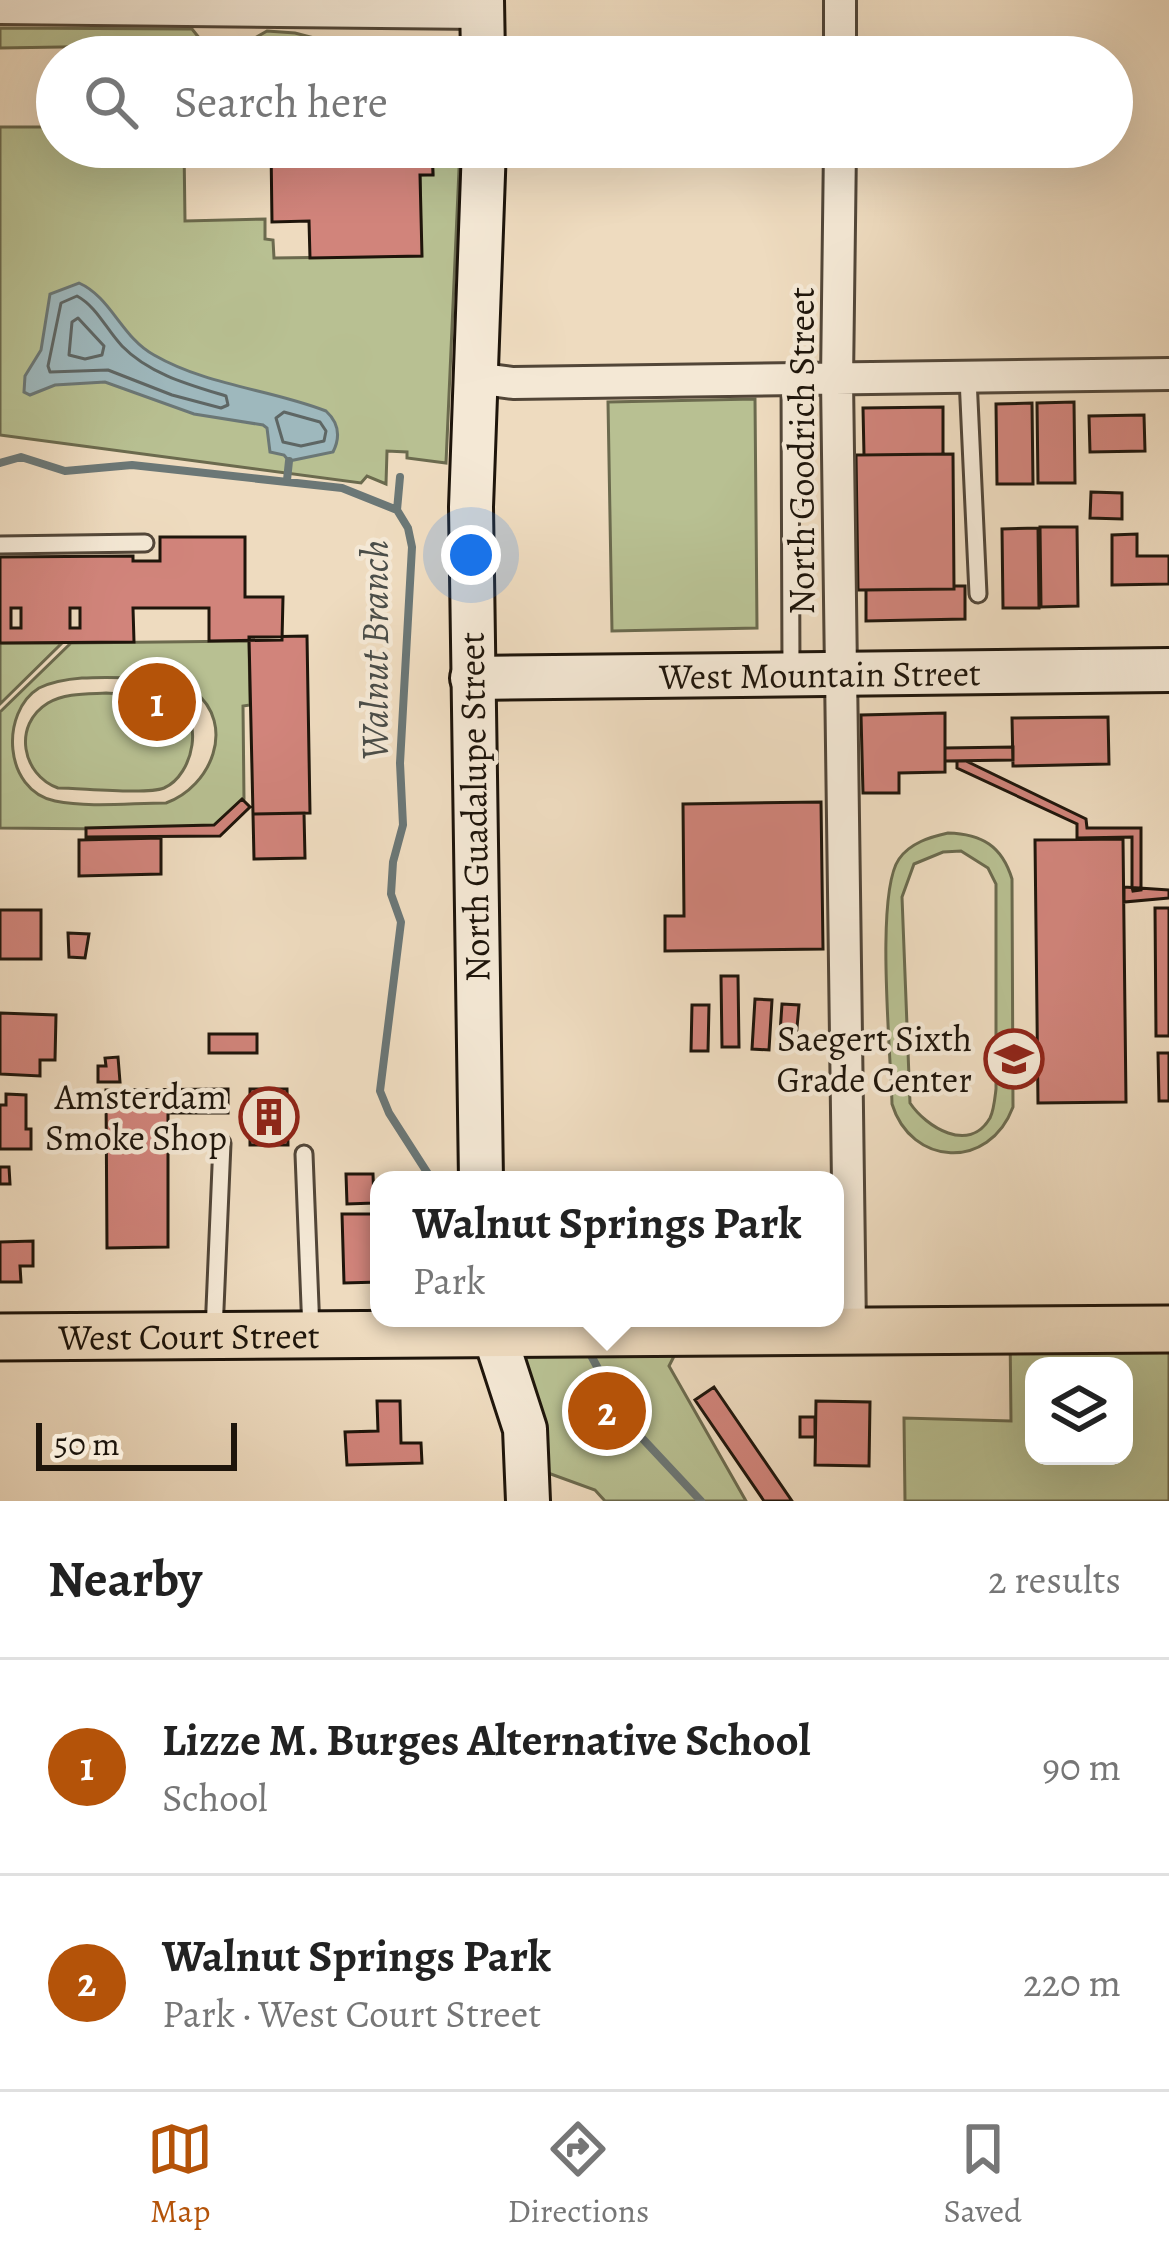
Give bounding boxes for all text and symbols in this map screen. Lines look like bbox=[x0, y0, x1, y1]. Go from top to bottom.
search box bbox=[36, 36, 1133, 168]
icon: search bbox=[78, 69, 144, 135]
text: Search here bbox=[174, 71, 388, 133]
street label: North Goodrich Street bbox=[777, 287, 826, 615]
your location bbox=[441, 525, 501, 585]
water label: Walnut Branch bbox=[348, 540, 401, 760]
street label: North Guadalupe Street bbox=[446, 632, 502, 982]
street label: West Mountain Street bbox=[658, 648, 981, 700]
pin: 1 bbox=[118, 657, 196, 747]
place label: Saegert Sixth Grade Center bbox=[776, 1014, 972, 1104]
school or university icon: Saegert Sixth Grade Center bbox=[983, 1028, 1045, 1090]
place label: Amsterdam Smoke Shop bbox=[45, 1072, 227, 1162]
building icon: Amsterdam Smoke Shop bbox=[238, 1086, 300, 1148]
popup bbox=[370, 1171, 844, 1327]
text: Walnut Springs Park bbox=[413, 1192, 801, 1254]
text: Park bbox=[413, 1254, 486, 1307]
street label: West Court Street bbox=[57, 1310, 320, 1361]
map controls bbox=[1025, 1357, 1133, 1465]
button: layers bbox=[1025, 1357, 1133, 1465]
pin: 2 bbox=[568, 1366, 646, 1456]
scale bar bbox=[36, 1417, 237, 1470]
text: 50 m bbox=[54, 1421, 120, 1466]
text: Nearby bbox=[48, 1544, 202, 1614]
text: 2 results bbox=[988, 1553, 1121, 1606]
text: Lizze M. Burges Alternative School bbox=[162, 1709, 811, 1771]
text: 1 bbox=[80, 1740, 94, 1793]
text: 90 m bbox=[1042, 1740, 1121, 1793]
text: School bbox=[162, 1771, 268, 1824]
text: Walnut Springs Park bbox=[162, 1925, 551, 1987]
text: 2 bbox=[78, 1956, 96, 2009]
text: 220 m bbox=[1023, 1956, 1121, 2009]
text: Park · West Court Street bbox=[162, 1987, 541, 2040]
tab: Map bbox=[147, 2116, 213, 2233]
tab: Directions bbox=[508, 2116, 649, 2233]
tab: Saved bbox=[944, 2116, 1022, 2233]

